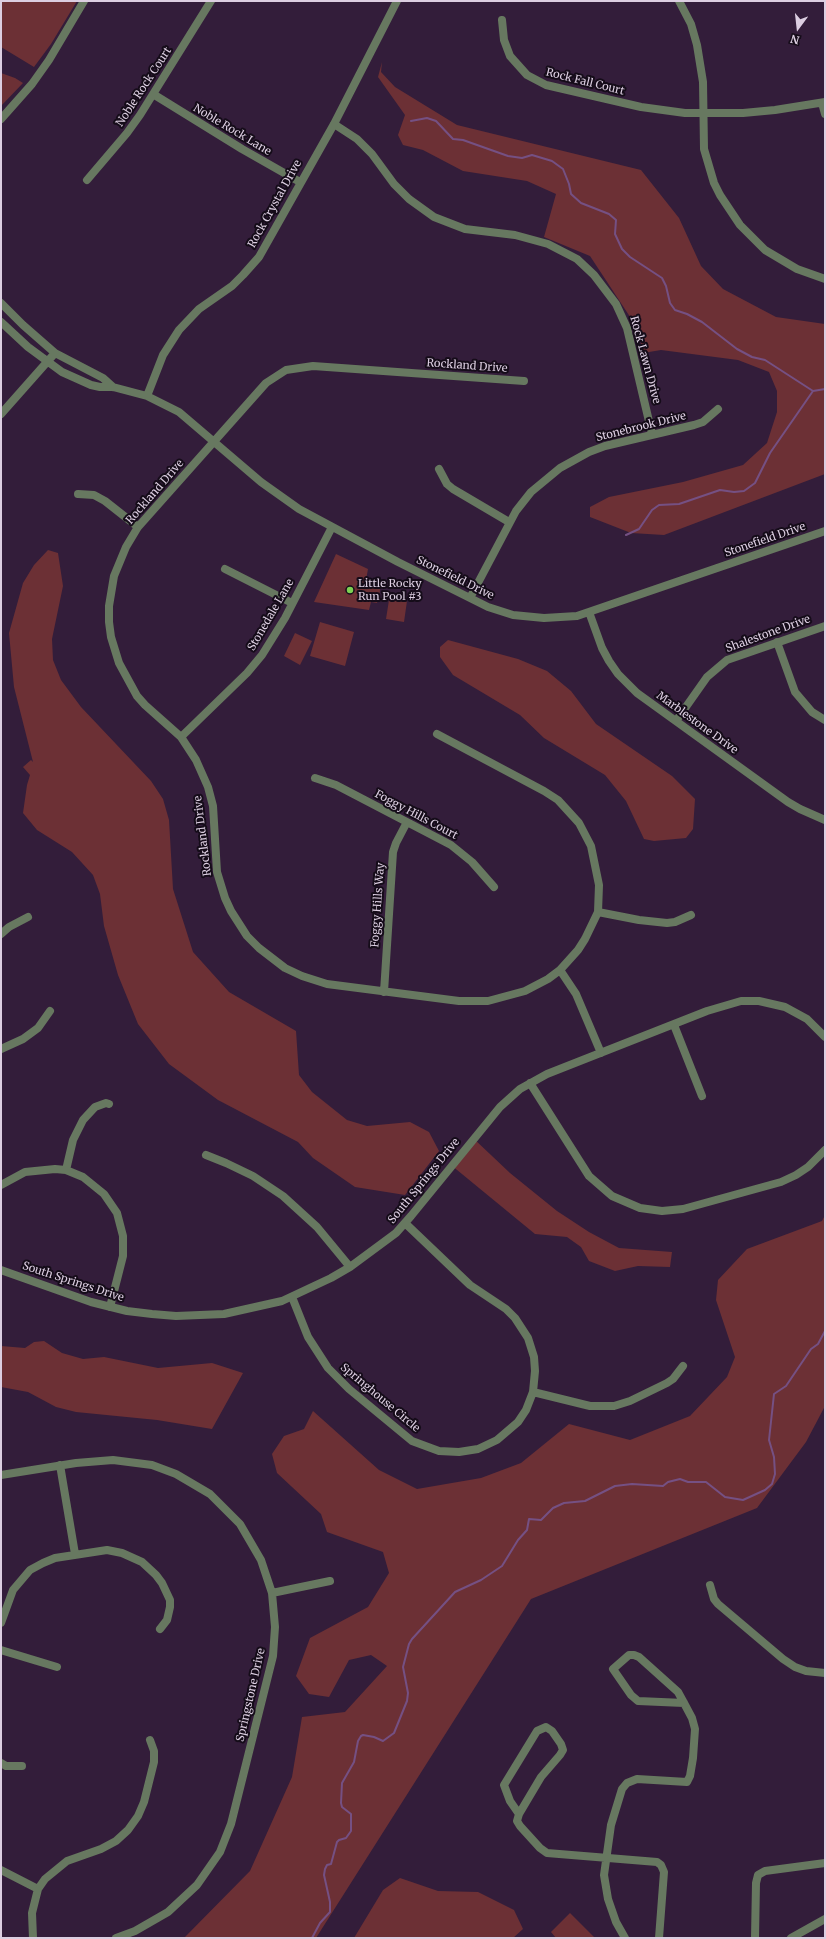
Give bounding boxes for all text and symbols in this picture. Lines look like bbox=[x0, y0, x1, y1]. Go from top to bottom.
north arrow bbox=[778, 8, 818, 48]
text: N bbox=[789, 32, 801, 47]
street label: Noble Rock Court bbox=[113, 45, 175, 129]
street label: Rock Fall Court bbox=[544, 66, 626, 98]
street label: Noble Rock Lane bbox=[191, 102, 273, 158]
street label: Rock Crystal Drive bbox=[245, 158, 305, 250]
street label: Rock Lawn Drive bbox=[627, 315, 663, 405]
street label: Rockland Drive bbox=[426, 357, 508, 375]
street label: Stonebrook Drive bbox=[595, 409, 687, 445]
street label: Rockland Drive bbox=[123, 457, 187, 527]
street label: Stonefield Drive bbox=[723, 520, 807, 560]
street label: Stonefield Drive bbox=[414, 553, 496, 603]
street label: Stonedale Lane bbox=[245, 577, 297, 653]
place label: Little Rocky Run Pool #3 bbox=[358, 577, 422, 603]
marker: Little Rocky Run Pool #3 bbox=[345, 585, 355, 595]
street label: Shalestone Drive bbox=[724, 613, 812, 655]
street label: Marblestone Drive bbox=[654, 689, 740, 757]
street label: Foggy Hills Court bbox=[372, 788, 460, 842]
street label: Rockland Drive bbox=[192, 795, 214, 877]
street label: Foggy Hills Way bbox=[368, 862, 388, 948]
street label: South Springs Drive bbox=[386, 1136, 462, 1226]
street label: South Springs Drive bbox=[21, 1259, 125, 1305]
street label: Springhouse Circle bbox=[338, 1361, 422, 1435]
street label: Springstone Drive bbox=[234, 1647, 268, 1743]

